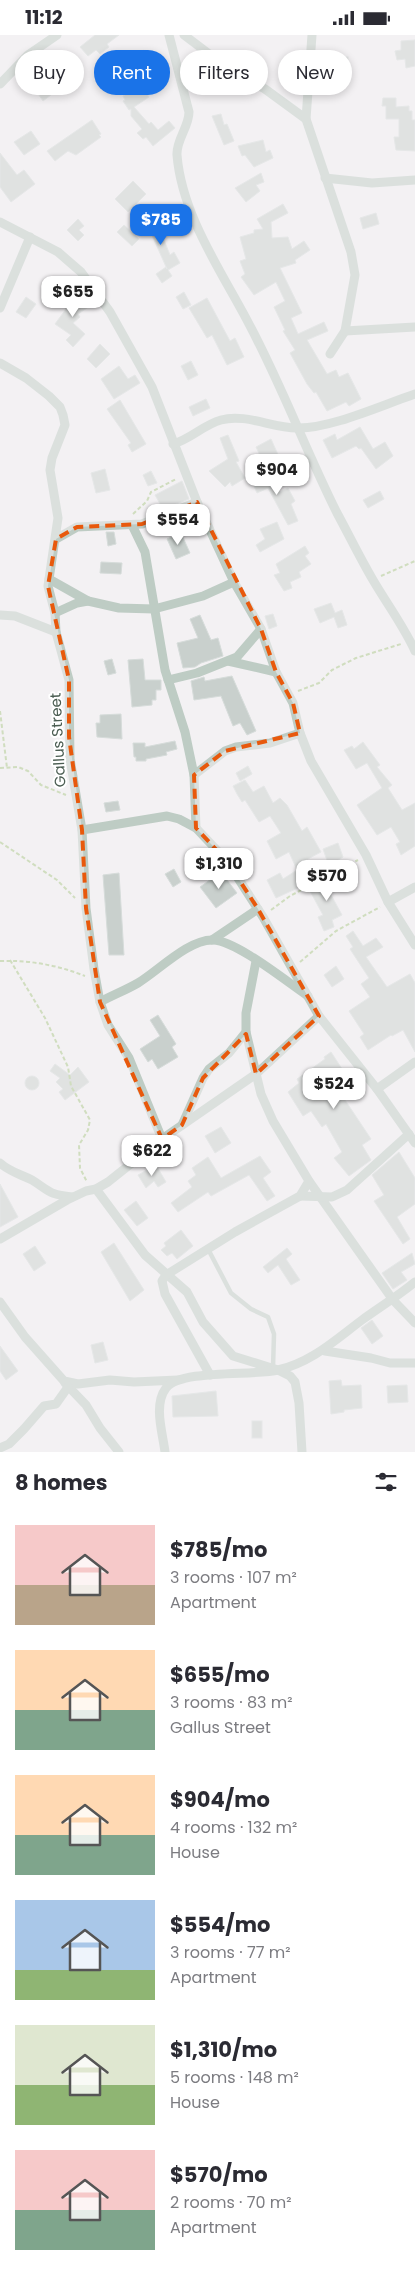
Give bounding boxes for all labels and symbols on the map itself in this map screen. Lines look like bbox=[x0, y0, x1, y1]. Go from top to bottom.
pin: $785 bbox=[131, 203, 191, 246]
pin: $655 bbox=[43, 275, 103, 318]
pin: $904 bbox=[247, 453, 307, 496]
pin: $554 bbox=[148, 503, 208, 546]
street label: Gallus Street bbox=[45, 692, 70, 788]
pin: $1,310 bbox=[178, 847, 260, 890]
pin: $570 bbox=[297, 859, 357, 902]
pin: $524 bbox=[304, 1067, 364, 1110]
pin: $622 bbox=[122, 1135, 182, 1177]

